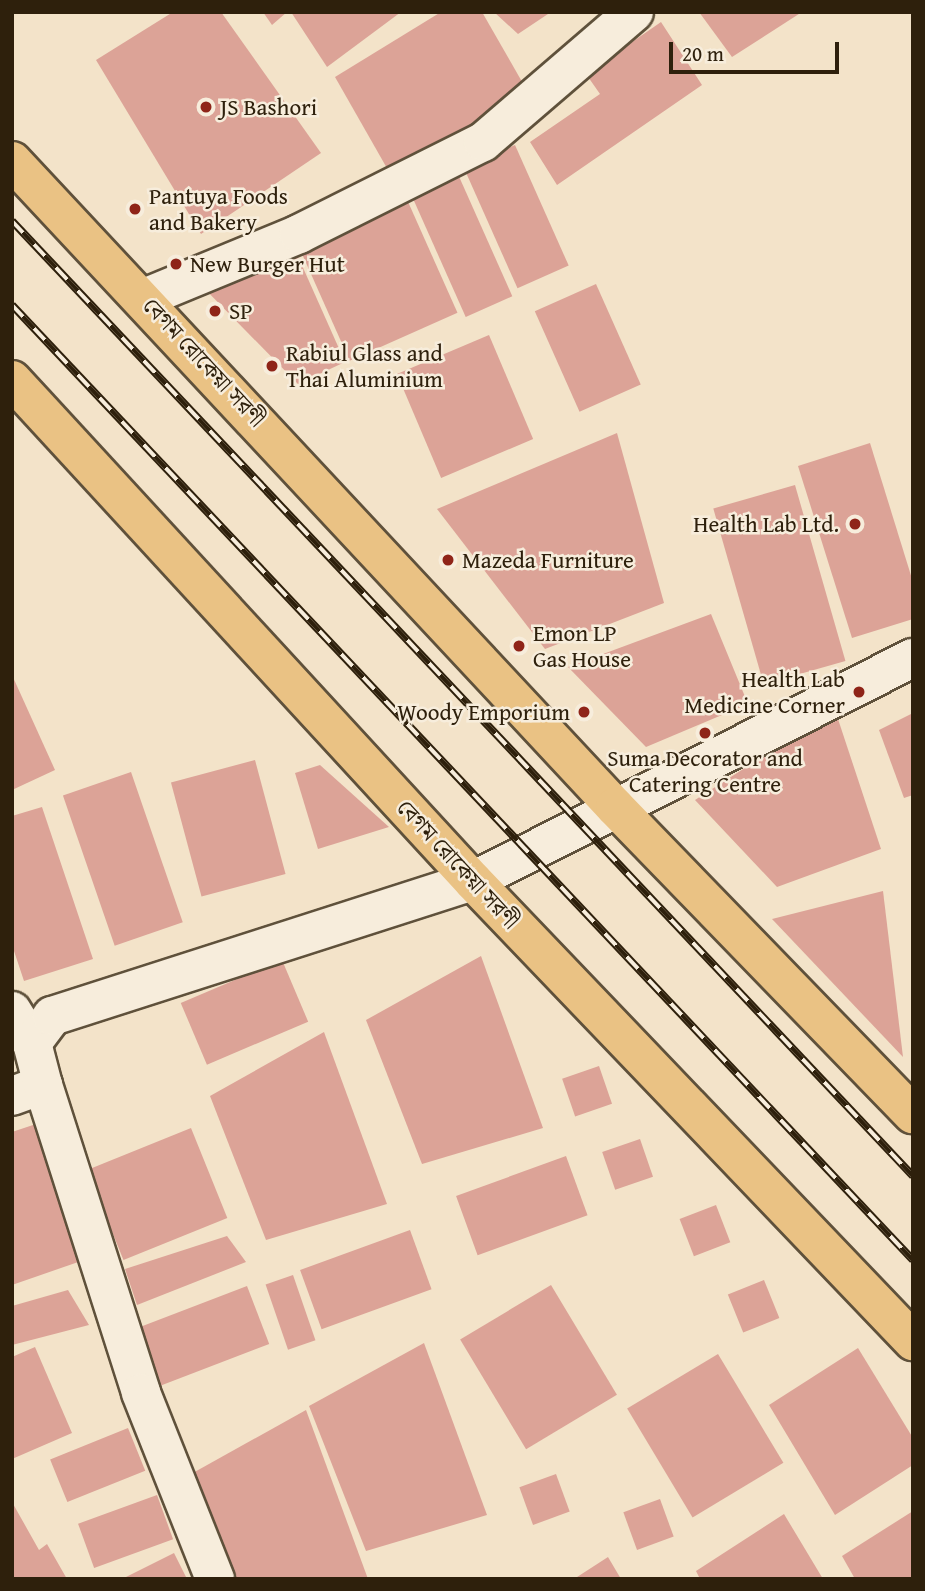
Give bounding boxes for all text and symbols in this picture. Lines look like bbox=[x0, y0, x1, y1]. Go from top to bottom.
scale bar bbox=[673, 28, 843, 72]
text: 20 m bbox=[682, 38, 724, 69]
place label: JS Bashori bbox=[220, 93, 317, 121]
marker: JS Bashori bbox=[198, 99, 214, 115]
place label: Pantuya Foods and Bakery bbox=[149, 182, 288, 236]
marker: Pantuya Foods and Bakery bbox=[127, 201, 143, 217]
place label: New Burger Hut bbox=[190, 250, 345, 278]
marker: New Burger Hut bbox=[168, 256, 184, 272]
street label: বেগম রোকেয়া সরণী bbox=[137, 292, 271, 432]
place label: SP bbox=[229, 297, 253, 325]
marker: SP bbox=[207, 303, 223, 319]
place label: Rabiul Glass and Thai Aluminium bbox=[286, 339, 443, 393]
marker: Rabiul Glass and Thai Aluminium bbox=[264, 358, 280, 374]
place label: Health Lab Ltd. bbox=[693, 510, 839, 538]
marker: Health Lab Ltd. bbox=[845, 514, 865, 534]
place label: Mazeda Furniture bbox=[462, 546, 634, 574]
marker: Mazeda Furniture bbox=[440, 552, 456, 568]
place label: Emon LP Gas House bbox=[533, 619, 631, 673]
marker: Emon LP Gas House bbox=[511, 638, 527, 654]
place label: Health Lab Medicine Corner bbox=[684, 665, 845, 719]
marker: Health Lab Medicine Corner bbox=[851, 684, 867, 700]
place label: Woody Emporium bbox=[397, 698, 570, 726]
marker: Woody Emporium bbox=[576, 704, 592, 720]
marker: Suma Decorator and Catering Centre bbox=[697, 725, 713, 741]
place label: Suma Decorator and Catering Centre bbox=[607, 744, 803, 798]
street label: বেগম রোকেয়া সরণী bbox=[391, 794, 525, 934]

